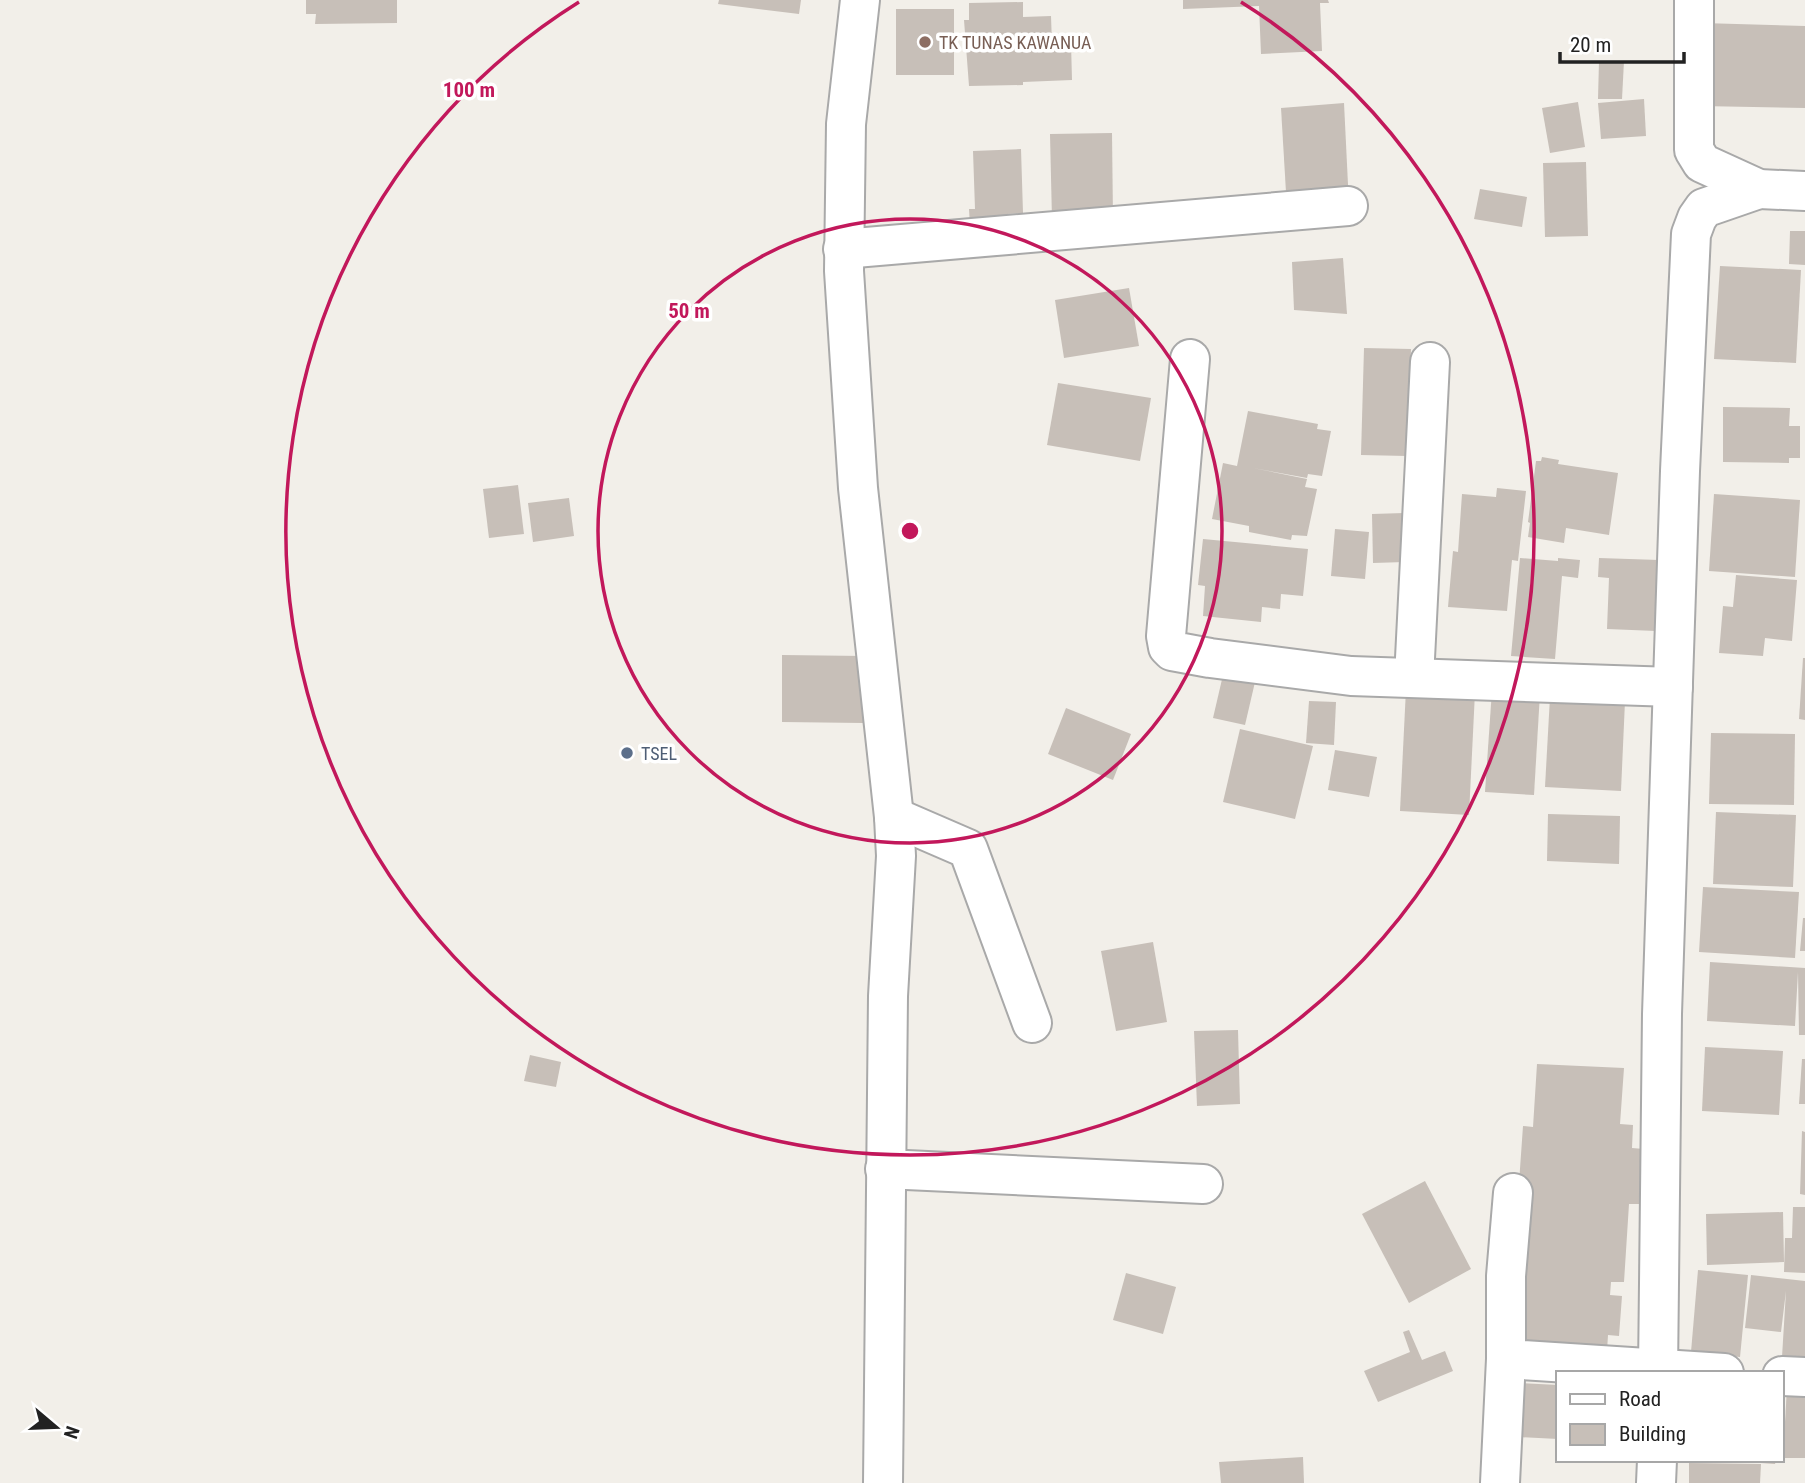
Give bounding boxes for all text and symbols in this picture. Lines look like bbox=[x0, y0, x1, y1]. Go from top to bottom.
scale bar bbox=[1560, 21, 1684, 65]
place label: TK TUNAS KAWANUA bbox=[939, 32, 1092, 53]
text: 20 m bbox=[1570, 33, 1611, 57]
marker: TK TUNAS KAWANUA bbox=[917, 34, 933, 50]
text: 100 m bbox=[443, 78, 495, 102]
text: 50 m bbox=[668, 299, 710, 323]
centre of rings bbox=[898, 519, 922, 543]
place label: TSEL bbox=[641, 743, 678, 764]
marker: TSEL bbox=[619, 745, 635, 761]
legend bbox=[1556, 1371, 1784, 1462]
text: Road bbox=[1619, 1387, 1661, 1411]
north arrow bbox=[21, 1392, 91, 1462]
text: Building bbox=[1619, 1422, 1686, 1446]
text: N bbox=[59, 1423, 84, 1442]

